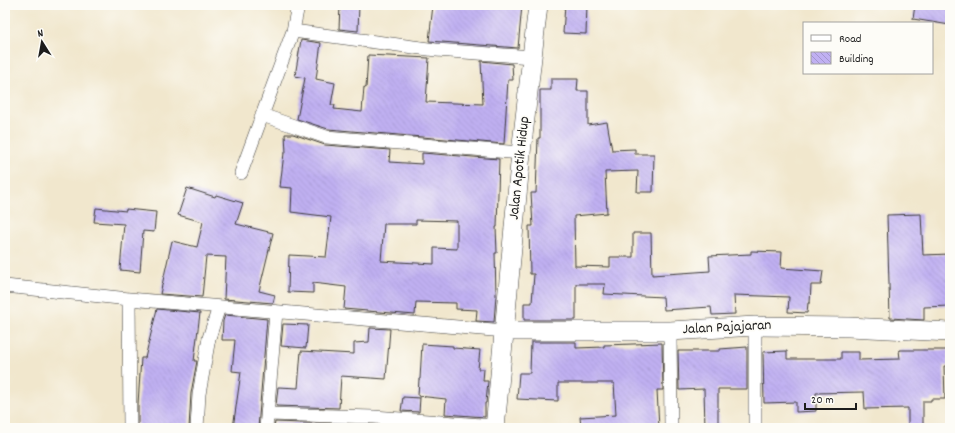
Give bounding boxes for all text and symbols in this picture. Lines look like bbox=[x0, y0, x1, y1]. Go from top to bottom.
north arrow bbox=[22, 22, 62, 62]
legend bbox=[803, 22, 933, 74]
text: N bbox=[36, 26, 45, 43]
text: Road bbox=[839, 31, 861, 48]
text: Building bbox=[839, 51, 874, 68]
street label: Jalan Apotik Hidup bbox=[504, 115, 536, 221]
street label: Jalan Pajajaran bbox=[682, 315, 772, 341]
scale bar bbox=[805, 385, 856, 411]
text: 20 m bbox=[811, 392, 834, 409]

